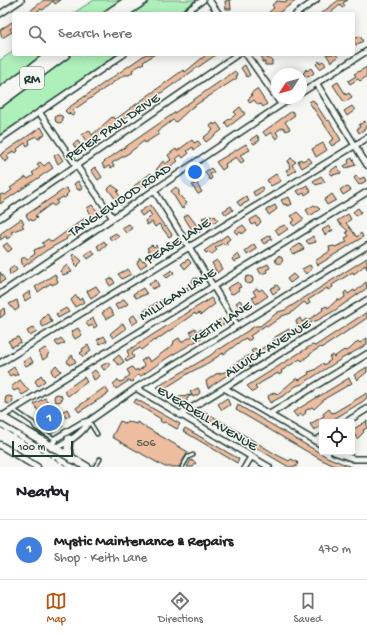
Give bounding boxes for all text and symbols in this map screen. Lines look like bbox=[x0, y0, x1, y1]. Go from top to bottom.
search box bbox=[12, 12, 355, 56]
icon: search bbox=[26, 23, 48, 45]
text: Search here bbox=[58, 25, 132, 43]
road number: RM bbox=[20, 67, 44, 89]
north arrow bbox=[271, 68, 307, 104]
street label: PETER PAUL DRIVE bbox=[62, 90, 165, 166]
street label: TANGLEWOOD ROAD bbox=[65, 160, 176, 242]
your location bbox=[185, 162, 205, 182]
street label: PEASE LANE bbox=[141, 214, 215, 270]
street label: MILLIGAN LANE bbox=[137, 264, 221, 326]
street label: KEITH LANE bbox=[189, 297, 257, 348]
street label: ALWICK AVENUE bbox=[222, 315, 315, 382]
street label: EVERDELL AVENUE bbox=[153, 382, 261, 457]
pin: 1 bbox=[36, 403, 62, 433]
map controls bbox=[319, 419, 355, 455]
button: locate bbox=[319, 419, 355, 455]
house number: 506 bbox=[136, 437, 157, 451]
scale bar bbox=[12, 439, 73, 458]
text: 100 m bbox=[18, 442, 45, 454]
text: Nearby bbox=[16, 483, 69, 503]
text: Mystic Maintenance & Repairs bbox=[54, 533, 233, 551]
text: 1 bbox=[26, 542, 32, 557]
text: 470 m bbox=[318, 542, 351, 557]
text: Shop · Keith Lane bbox=[54, 551, 147, 566]
tab: Map bbox=[45, 590, 67, 626]
tab: Directions bbox=[158, 590, 203, 626]
tab: Saved bbox=[293, 590, 322, 626]

